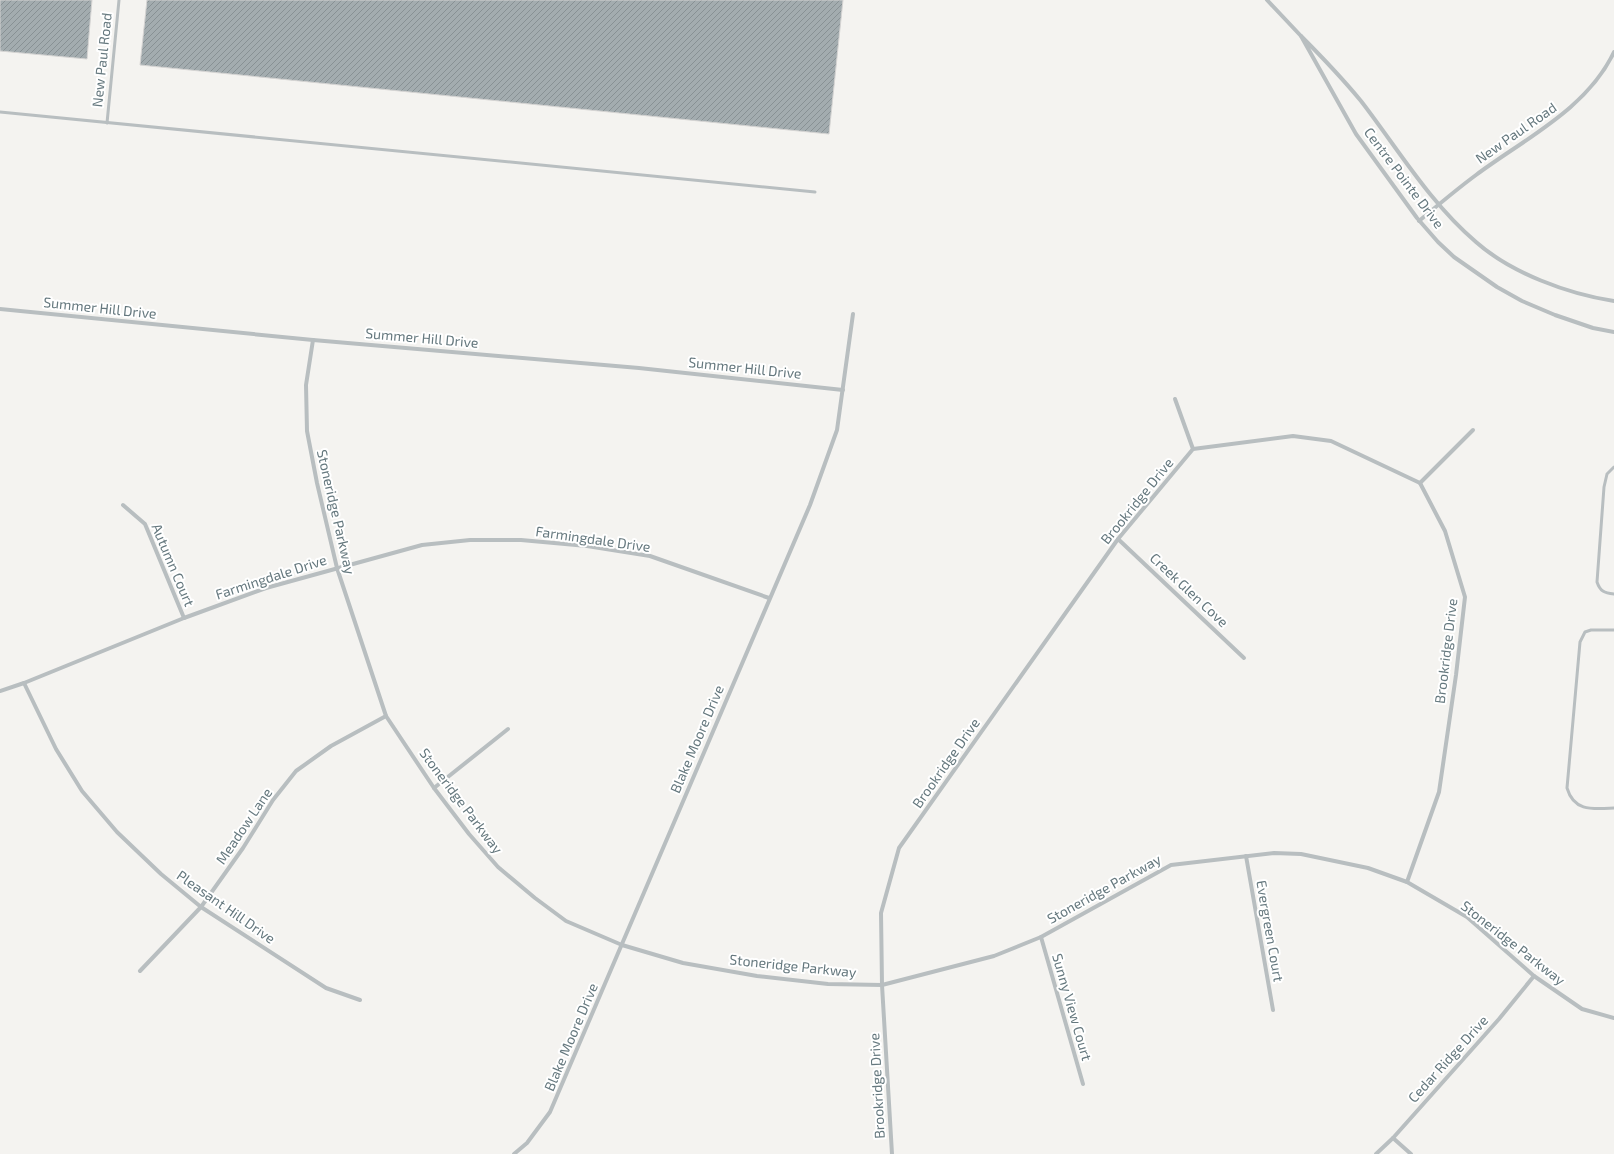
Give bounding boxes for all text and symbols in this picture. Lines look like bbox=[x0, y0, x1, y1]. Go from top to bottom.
street label: New Paul Road bbox=[88, 12, 115, 108]
street label: New Paul Road bbox=[1472, 98, 1559, 167]
street label: Centre Pointe Drive bbox=[1361, 124, 1448, 232]
street label: Summer Hill Drive bbox=[43, 293, 157, 322]
street label: Summer Hill Drive bbox=[365, 324, 479, 351]
street label: Summer Hill Drive bbox=[688, 353, 802, 382]
street label: Stoneridge Parkway bbox=[314, 448, 359, 576]
street label: Brookridge Drive bbox=[1097, 454, 1177, 547]
street label: Autumn Court bbox=[148, 521, 199, 609]
street label: Farmingdale Drive bbox=[534, 522, 652, 555]
street label: Creek Glen Cove bbox=[1147, 549, 1232, 630]
street label: Farmingdale Drive bbox=[213, 551, 329, 603]
street label: Brookridge Drive bbox=[1431, 597, 1460, 705]
street label: Blake Moore Drive bbox=[666, 682, 727, 795]
street label: Brookridge Drive bbox=[908, 714, 983, 811]
street label: Stoneridge Parkway bbox=[416, 745, 507, 857]
street label: Meadow Lane bbox=[212, 784, 275, 867]
street label: Stoneridge Parkway bbox=[1044, 850, 1164, 927]
street label: Pleasant Hill Drive bbox=[174, 866, 279, 947]
street label: Evergreen Court bbox=[1253, 879, 1288, 983]
street label: Stoneridge Parkway bbox=[1458, 897, 1569, 989]
street label: Stoneridge Parkway bbox=[729, 950, 858, 981]
street label: Sunny View Court bbox=[1049, 951, 1096, 1062]
street label: Blake Moore Drive bbox=[540, 980, 601, 1093]
street label: Cedar Ridge Drive bbox=[1404, 1012, 1491, 1106]
street label: Brookridge Drive bbox=[865, 1033, 888, 1139]

